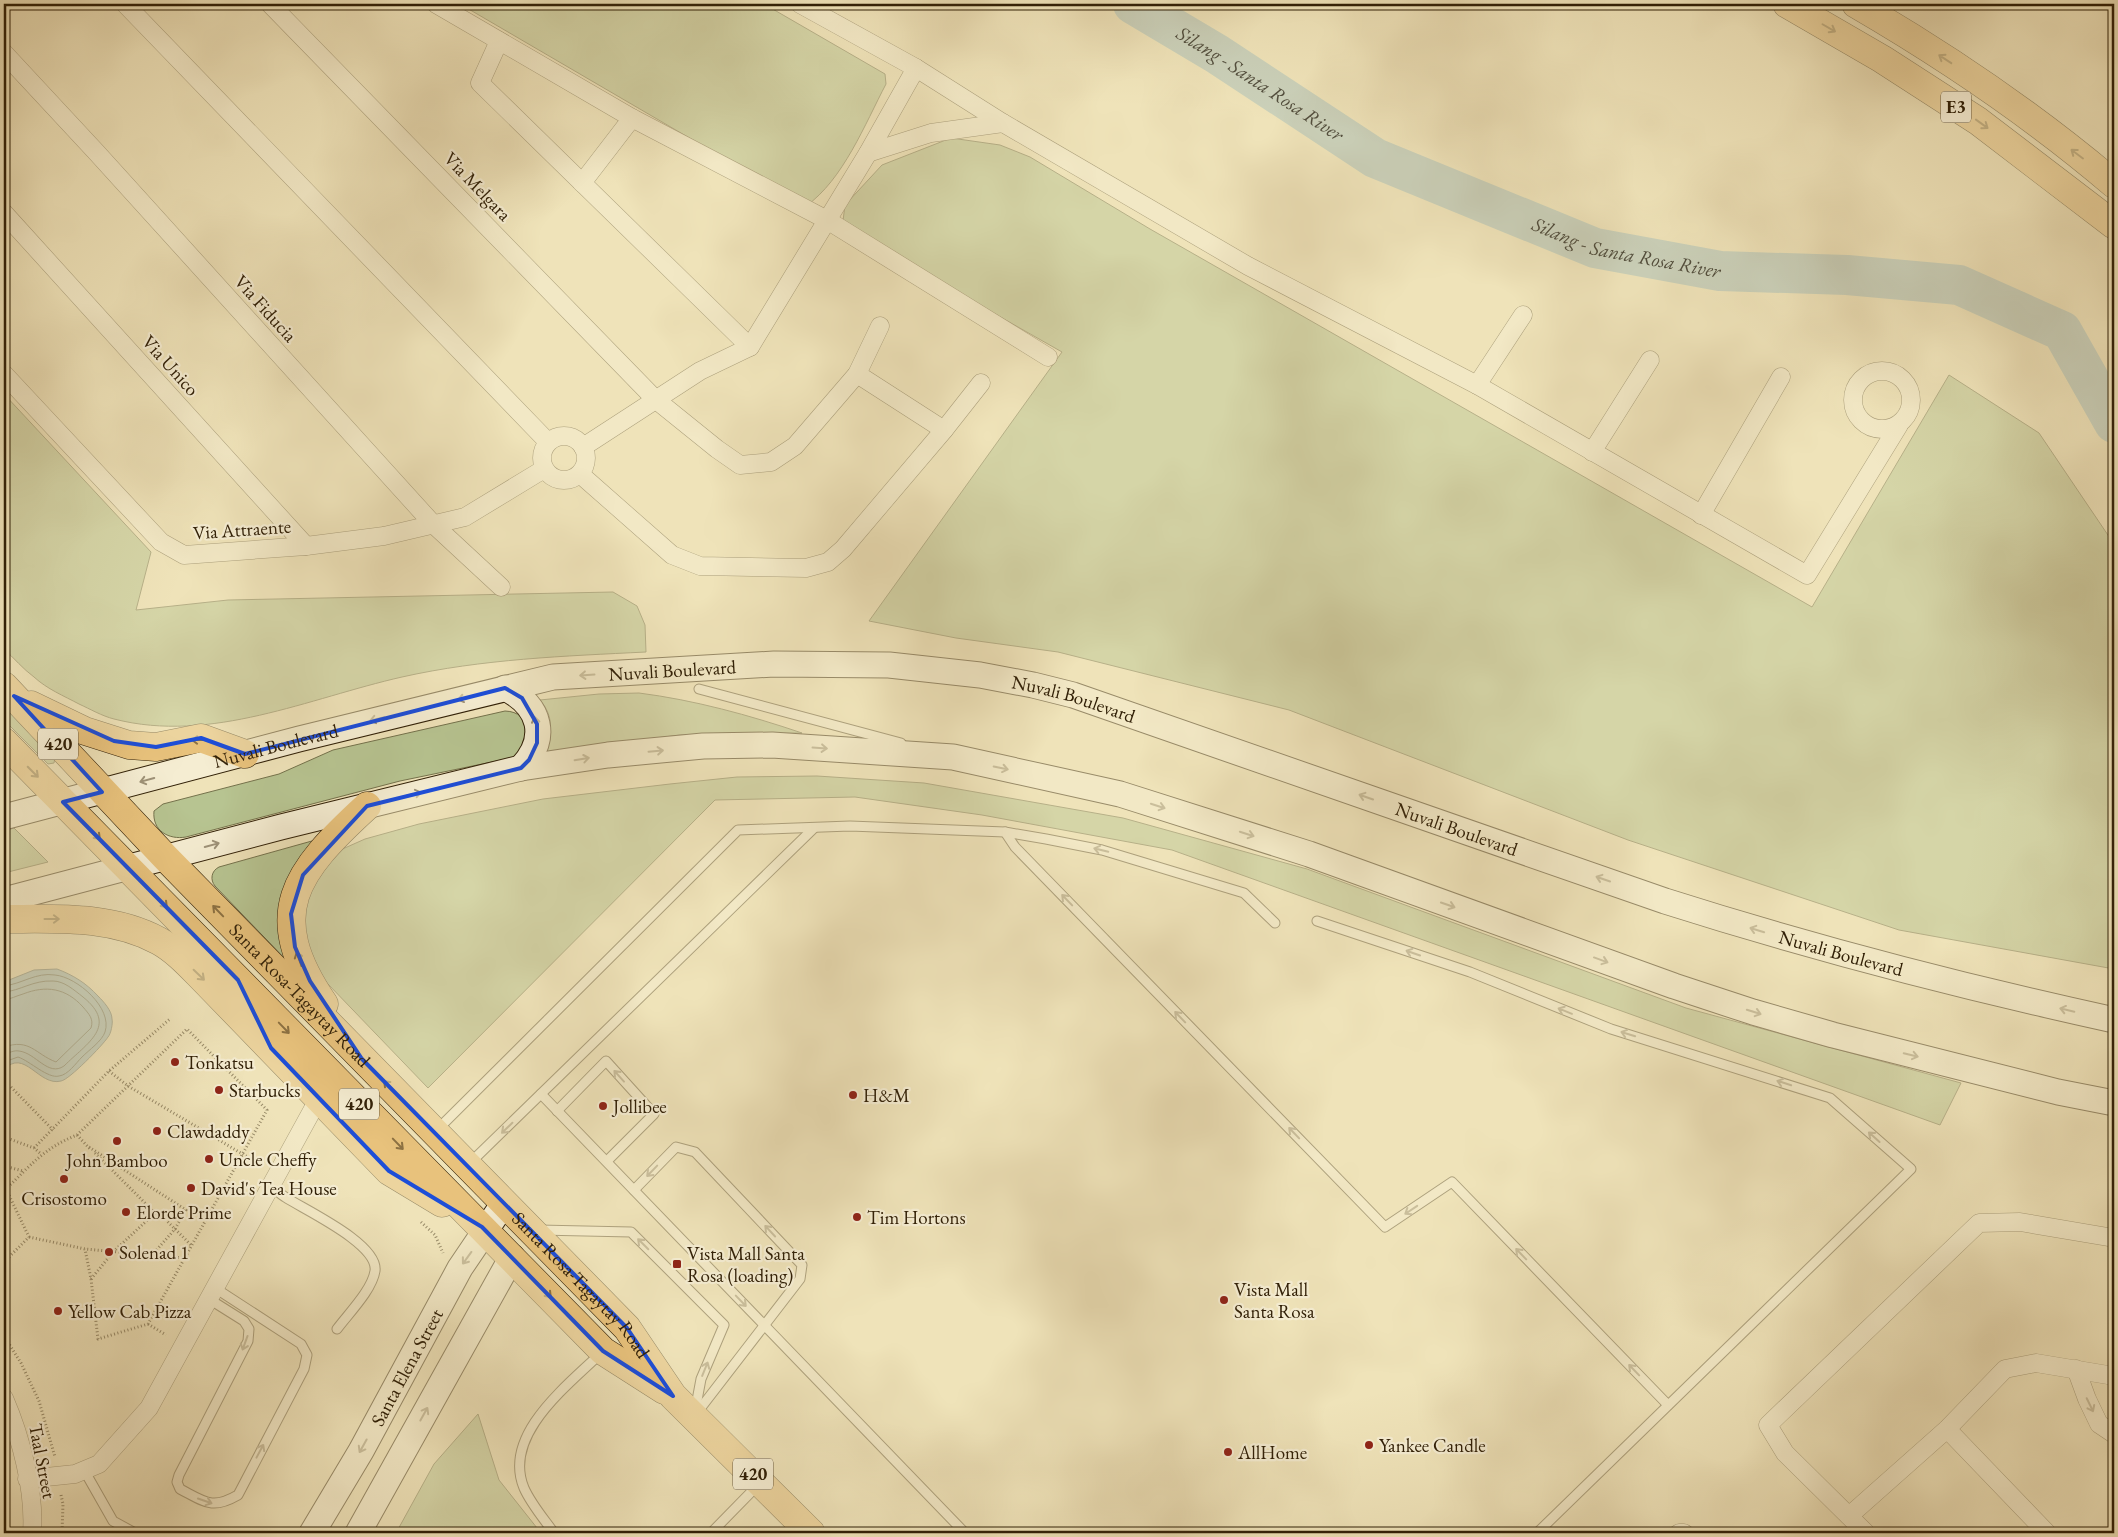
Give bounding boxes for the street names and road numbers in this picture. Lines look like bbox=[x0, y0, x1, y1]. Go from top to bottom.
road number: E3 bbox=[1941, 91, 1971, 122]
street label: Via Melgara bbox=[438, 146, 517, 227]
street label: Via Fiducia bbox=[229, 269, 303, 348]
street label: Via Unico bbox=[137, 330, 205, 401]
street label: Via Attraente bbox=[192, 514, 292, 545]
street label: Nuvali Boulevard bbox=[608, 654, 737, 687]
street label: Nuvali Boulevard bbox=[1010, 669, 1139, 729]
street label: Nuvali Boulevard bbox=[211, 718, 341, 774]
road number: 420 bbox=[38, 729, 78, 760]
street label: Nuvali Boulevard bbox=[1392, 796, 1521, 862]
street label: Santa Rosa-Tagaytay Road bbox=[224, 918, 376, 1073]
street label: Nuvali Boulevard bbox=[1776, 924, 1906, 982]
road number: 420 bbox=[339, 1088, 379, 1120]
street label: Santa Rosa-Tagaytay Road bbox=[507, 1206, 656, 1363]
street label: Santa Elena Street bbox=[365, 1304, 449, 1430]
street label: Taal Street bbox=[23, 1421, 62, 1501]
road number: 420 bbox=[733, 1458, 773, 1490]

